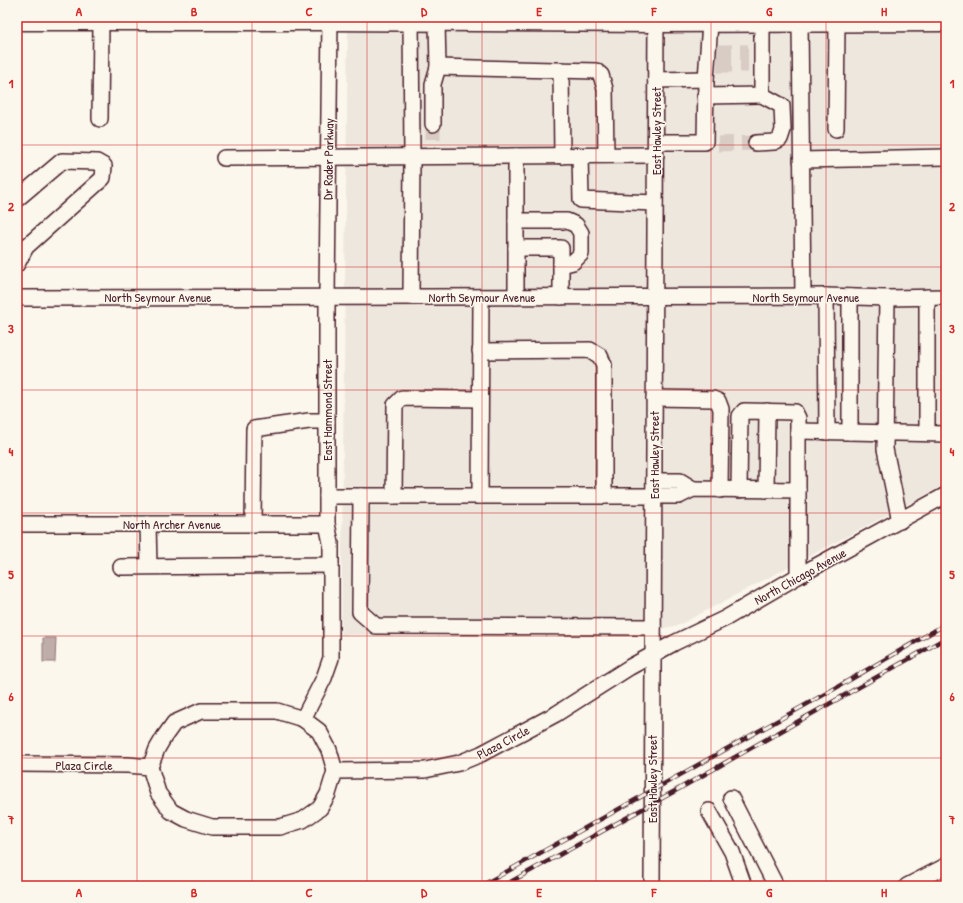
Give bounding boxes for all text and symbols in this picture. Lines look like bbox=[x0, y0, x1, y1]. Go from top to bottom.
text: A bbox=[76, 2, 83, 20]
text: B bbox=[191, 2, 198, 20]
text: C bbox=[305, 2, 313, 20]
text: D bbox=[421, 2, 428, 20]
text: E bbox=[536, 2, 542, 20]
text: F bbox=[651, 2, 658, 20]
text: G bbox=[766, 2, 773, 20]
text: H bbox=[881, 2, 887, 20]
text: 1 bbox=[9, 74, 14, 92]
text: 1 bbox=[950, 74, 955, 92]
street label: East Hawley Street bbox=[647, 87, 665, 175]
street label: Dr Rader Parkway bbox=[318, 117, 338, 200]
text: 2 bbox=[8, 197, 15, 215]
text: 2 bbox=[949, 197, 956, 215]
street label: North Seymour Avenue bbox=[105, 288, 211, 306]
street label: North Seymour Avenue bbox=[429, 288, 535, 306]
street label: North Seymour Avenue bbox=[753, 288, 859, 306]
text: 3 bbox=[8, 319, 14, 337]
text: 3 bbox=[949, 319, 955, 337]
street label: East Hammond Street bbox=[318, 359, 336, 461]
street label: East Hawley Street bbox=[645, 411, 663, 499]
text: 4 bbox=[9, 442, 14, 460]
text: 4 bbox=[950, 442, 955, 460]
street label: North Archer Avenue bbox=[123, 515, 221, 533]
street label: North Chicago Avenue bbox=[751, 543, 849, 609]
text: 5 bbox=[8, 565, 14, 583]
text: 5 bbox=[949, 565, 955, 583]
text: 6 bbox=[8, 687, 14, 705]
text: 6 bbox=[949, 687, 955, 705]
street label: Plaza Circle bbox=[474, 721, 532, 763]
street label: East Hawley Street bbox=[643, 735, 661, 823]
street label: Plaza Circle bbox=[55, 756, 113, 774]
text: 7 bbox=[7, 810, 15, 828]
text: 7 bbox=[948, 810, 956, 828]
text: A bbox=[76, 883, 83, 901]
text: B bbox=[191, 883, 198, 901]
text: C bbox=[305, 883, 313, 901]
text: D bbox=[421, 883, 428, 901]
text: E bbox=[536, 883, 542, 901]
text: F bbox=[651, 883, 658, 901]
text: G bbox=[766, 883, 773, 901]
text: H bbox=[881, 883, 887, 901]

